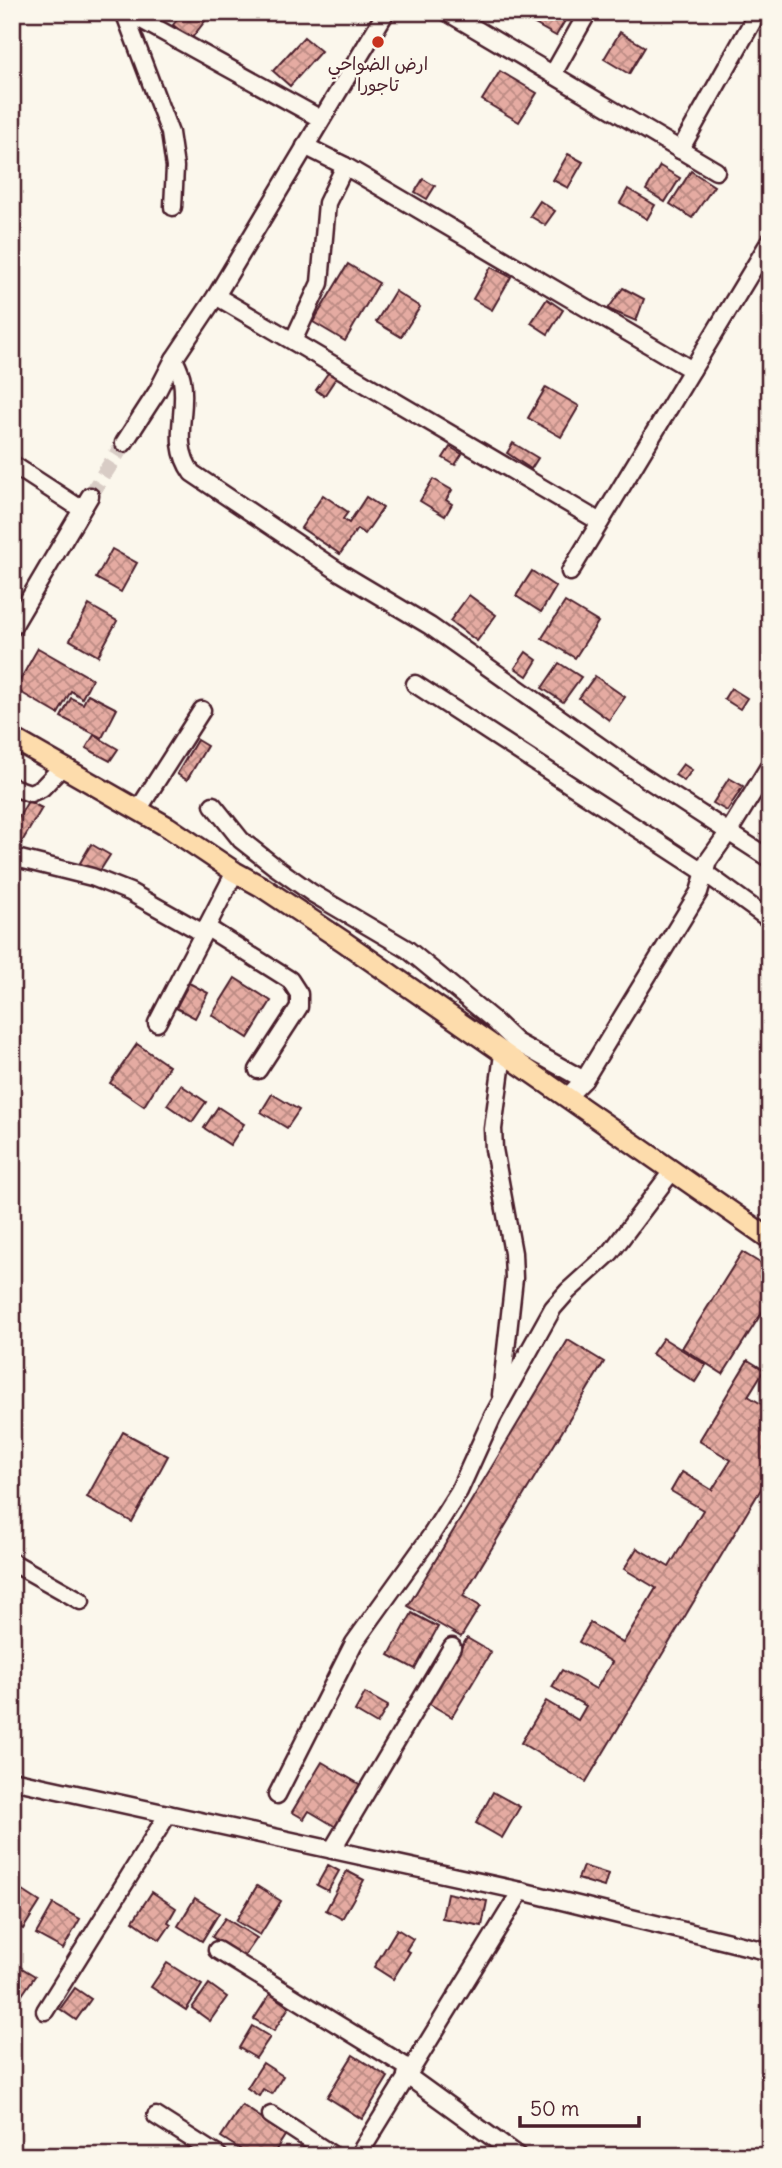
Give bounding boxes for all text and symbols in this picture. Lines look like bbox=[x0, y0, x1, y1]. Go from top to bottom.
marker: ارض الضواحي تاجورا bbox=[370, 34, 386, 50]
place label: ارض الضواحي تاجورا bbox=[328, 52, 428, 96]
scale bar bbox=[520, 2084, 638, 2128]
text: 50 m bbox=[530, 2095, 579, 2122]

